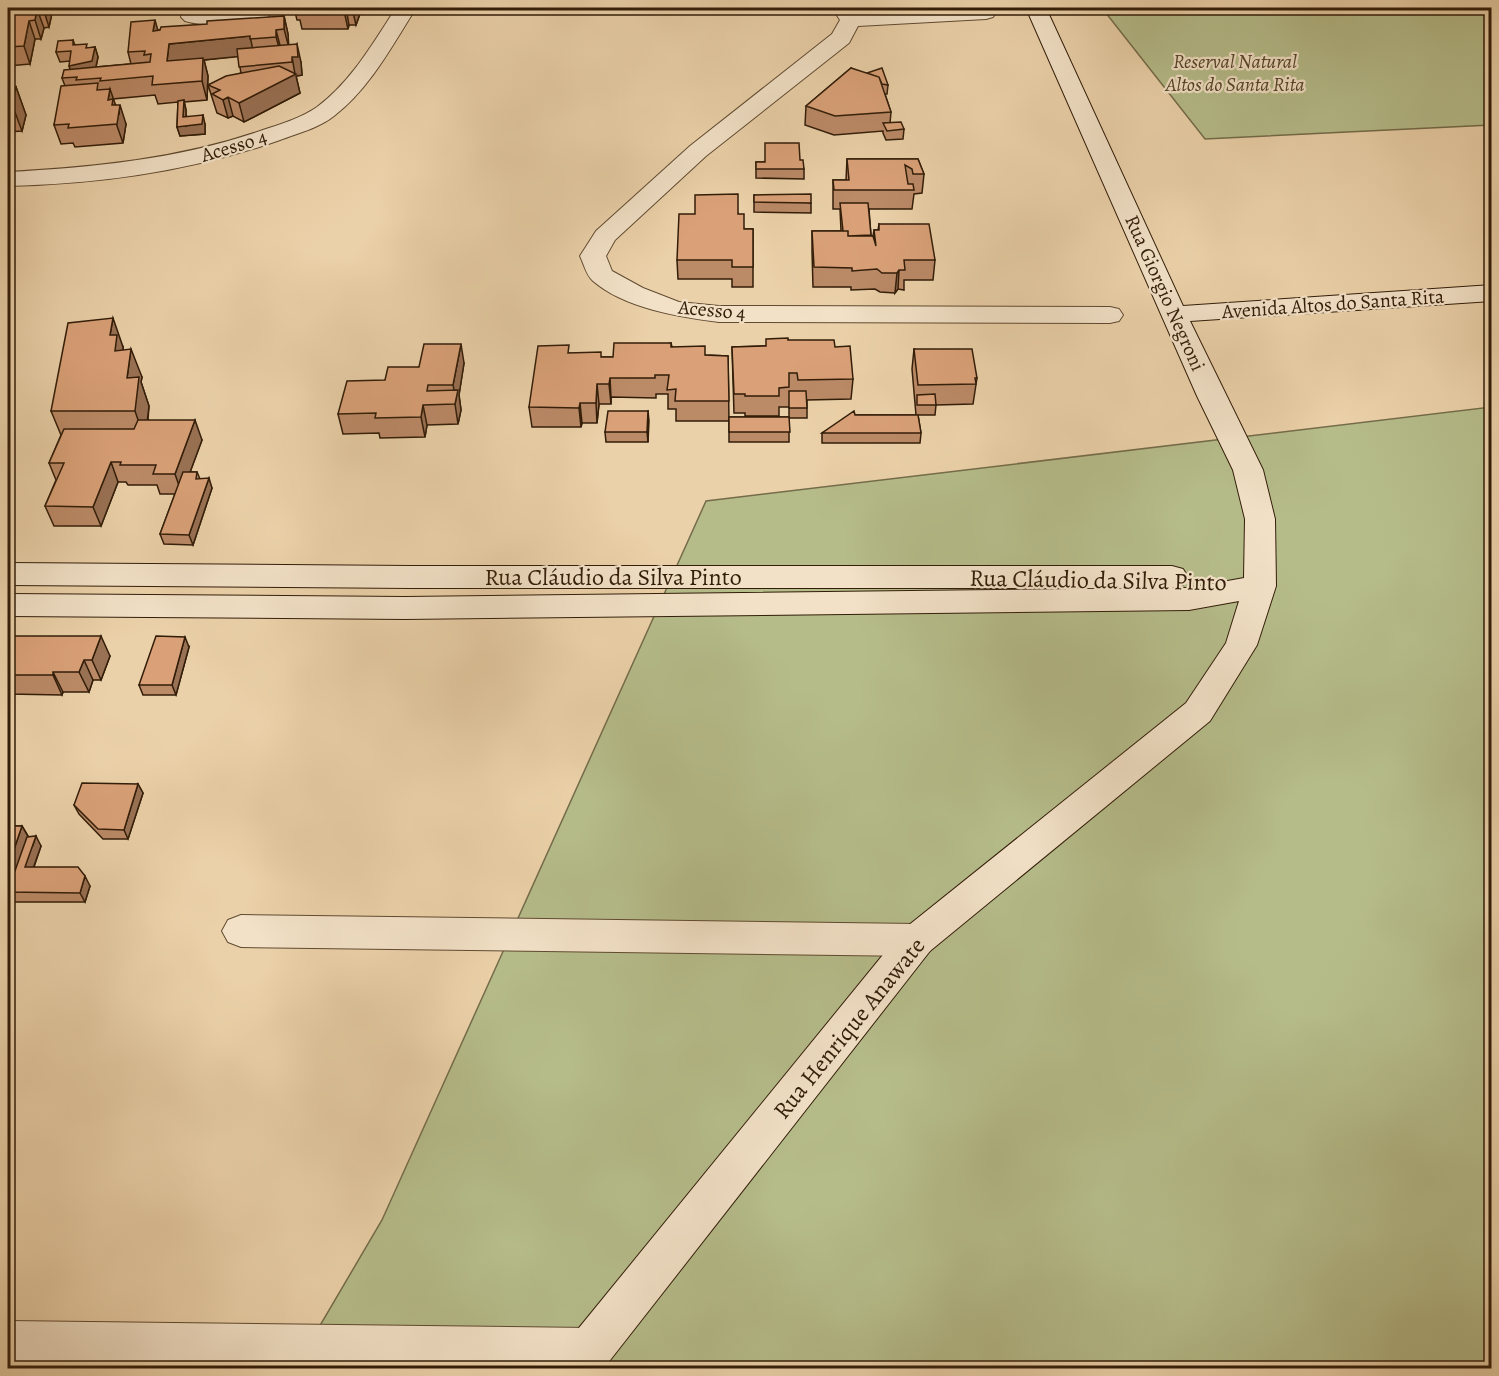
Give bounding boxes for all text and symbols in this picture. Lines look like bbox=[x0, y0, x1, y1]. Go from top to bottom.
park label: Reserval Natural Altos do Santa Rita bbox=[1165, 48, 1304, 98]
street label: Acesso 4 bbox=[197, 123, 270, 169]
street label: Rua Giorgio Negroni bbox=[1118, 211, 1212, 375]
street label: Avenida Altos do Santa Rita bbox=[1220, 283, 1446, 325]
street label: Acesso 4 bbox=[676, 294, 747, 326]
street label: Rua Cláudio da Silva Pinto bbox=[484, 561, 742, 593]
street label: Rua Cláudio da Silva Pinto bbox=[969, 562, 1227, 598]
street label: Rua Henrique Anawate bbox=[766, 930, 932, 1126]

